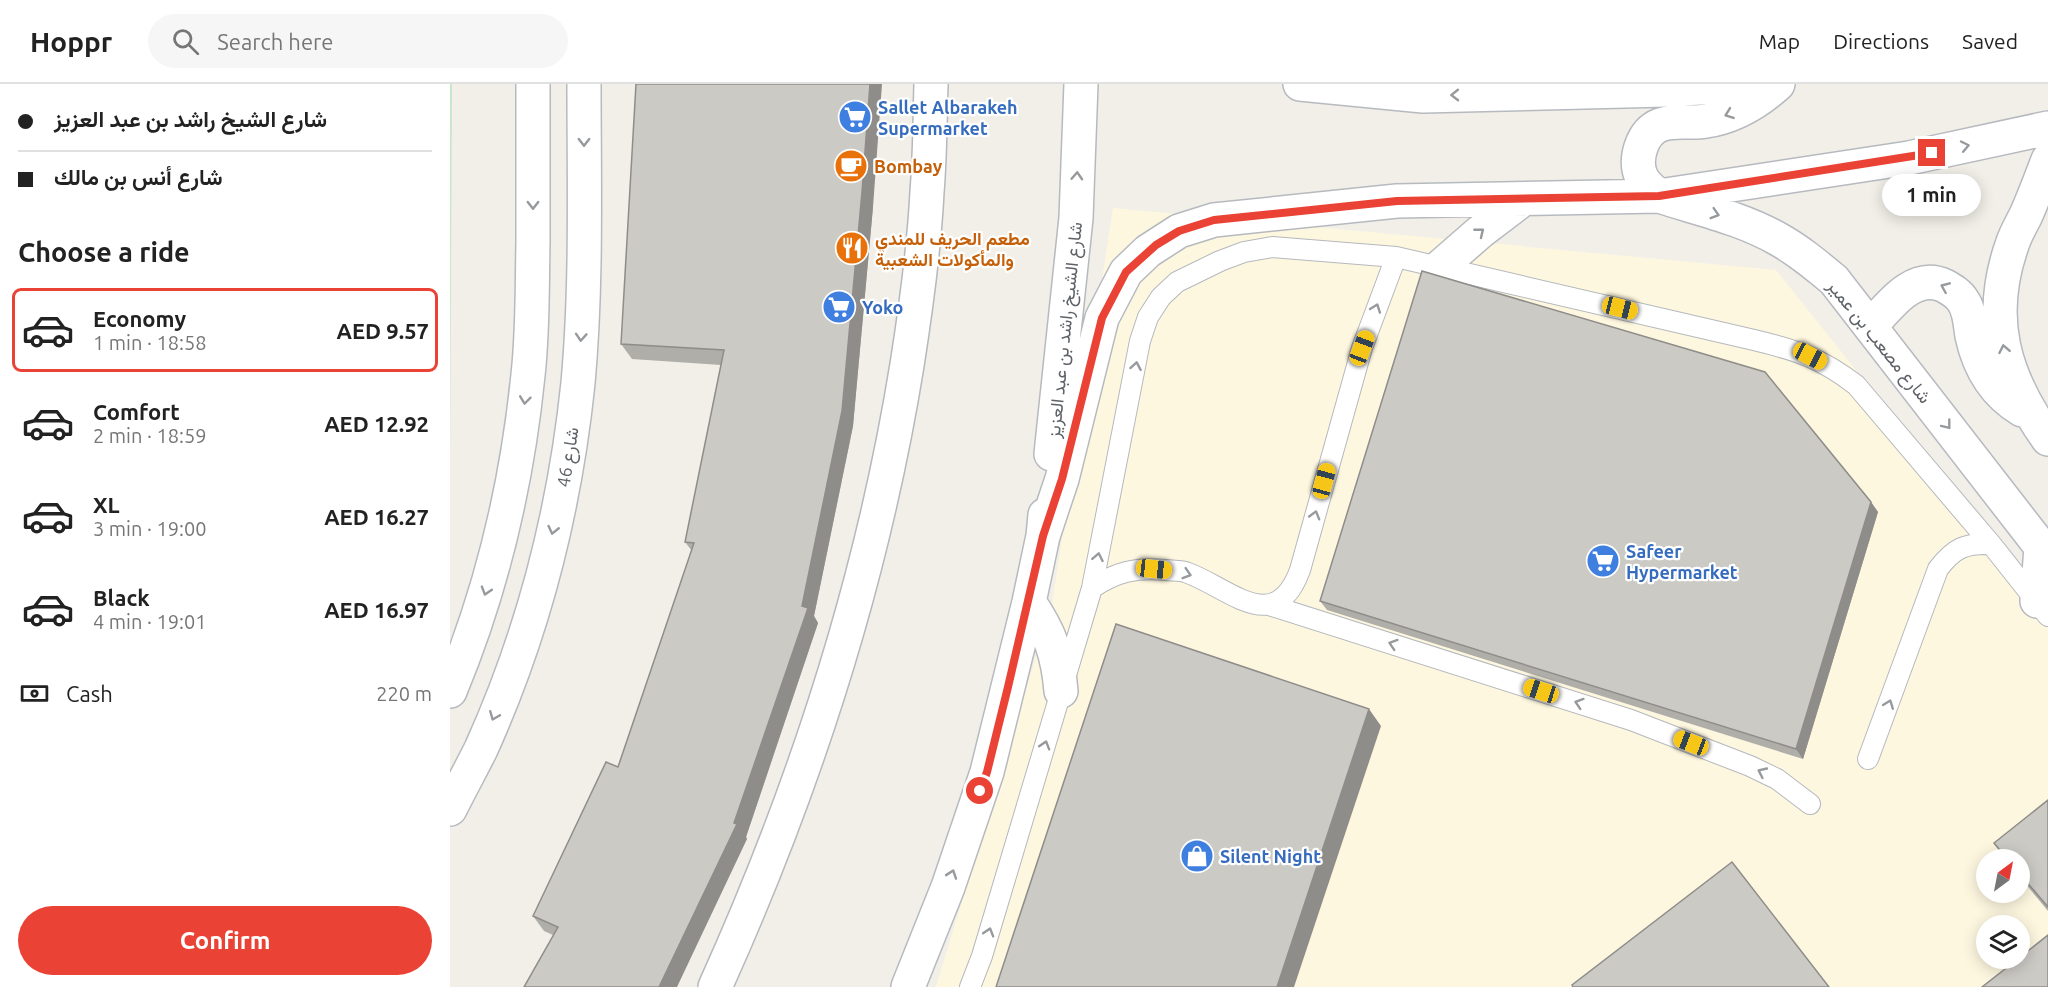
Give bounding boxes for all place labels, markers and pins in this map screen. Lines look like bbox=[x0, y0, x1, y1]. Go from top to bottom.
place label: Sallet Albarakeh Supermarket bbox=[878, 97, 1018, 138]
supermarket icon: Sallet Albarakeh Supermarket bbox=[837, 99, 873, 135]
cafe icon: Bombay bbox=[833, 148, 869, 184]
place label: Bombay bbox=[874, 156, 943, 176]
place label: مطعم الحريف للمندي والمأكولات الشعبية bbox=[875, 228, 1030, 271]
restaurant icon: مطعم الحريف للمندي والمأكولات الشعبية bbox=[834, 230, 870, 266]
supermarket icon: Yoko bbox=[821, 289, 857, 325]
place label: Yoko bbox=[862, 297, 903, 317]
place label: Safeer Hypermarket bbox=[1626, 541, 1738, 582]
supermarket icon: Safeer Hypermarket bbox=[1585, 543, 1621, 579]
shop icon: Silent Night bbox=[1179, 838, 1215, 874]
place label: Silent Night bbox=[1220, 846, 1321, 866]

